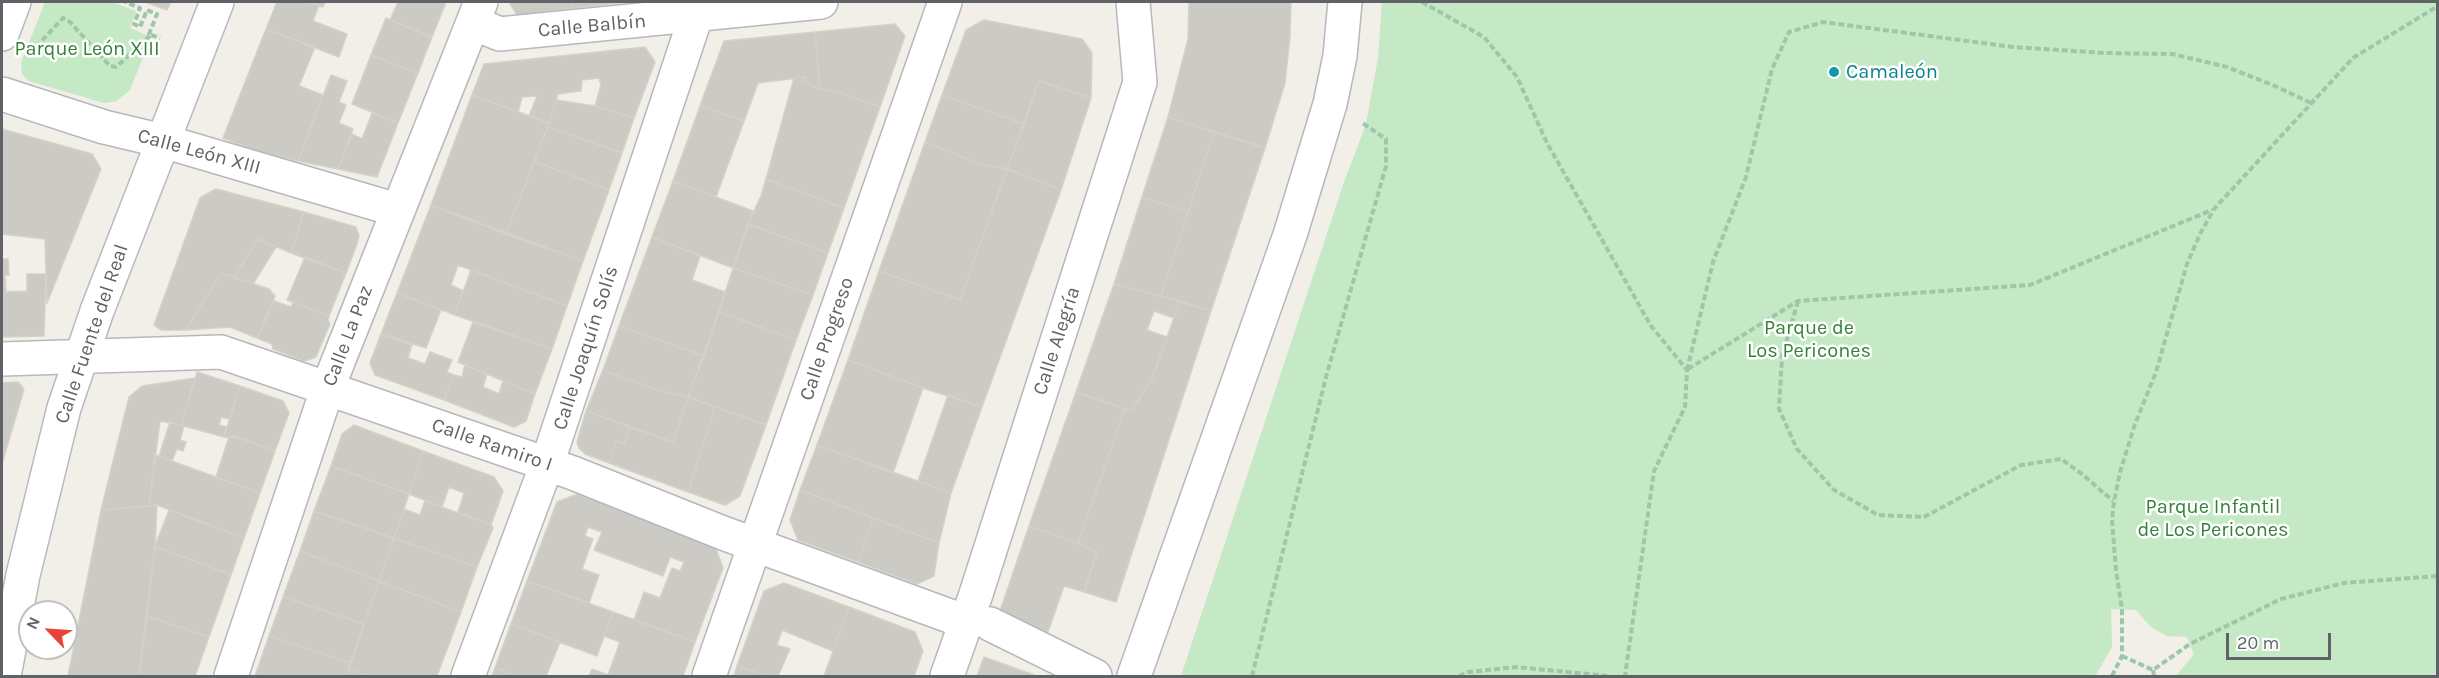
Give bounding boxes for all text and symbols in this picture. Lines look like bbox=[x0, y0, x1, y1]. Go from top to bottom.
street label: Calle Balbín bbox=[537, 9, 647, 43]
park label: Parque León XIII bbox=[14, 37, 160, 61]
place label: Camaleón bbox=[1846, 60, 1938, 84]
marker: Camaleón bbox=[1827, 65, 1841, 79]
street label: Calle León XIII bbox=[135, 124, 263, 180]
street label: Calle Fuente del Real bbox=[50, 241, 134, 427]
street label: Calle Joaquín Solís bbox=[548, 263, 624, 433]
street label: Calle Progreso bbox=[795, 274, 859, 404]
street label: Calle La Paz bbox=[318, 282, 378, 390]
street label: Calle Alegría bbox=[1028, 284, 1086, 398]
park label: Parque de Los Pericones bbox=[1747, 316, 1871, 363]
street label: Calle Ramiro I bbox=[429, 413, 555, 477]
park label: Parque Infantil de Los Pericones bbox=[2137, 495, 2289, 542]
north arrow bbox=[18, 600, 78, 660]
text: N bbox=[22, 614, 44, 632]
scale bar bbox=[2229, 621, 2334, 659]
text: 20 m bbox=[2237, 632, 2279, 654]

